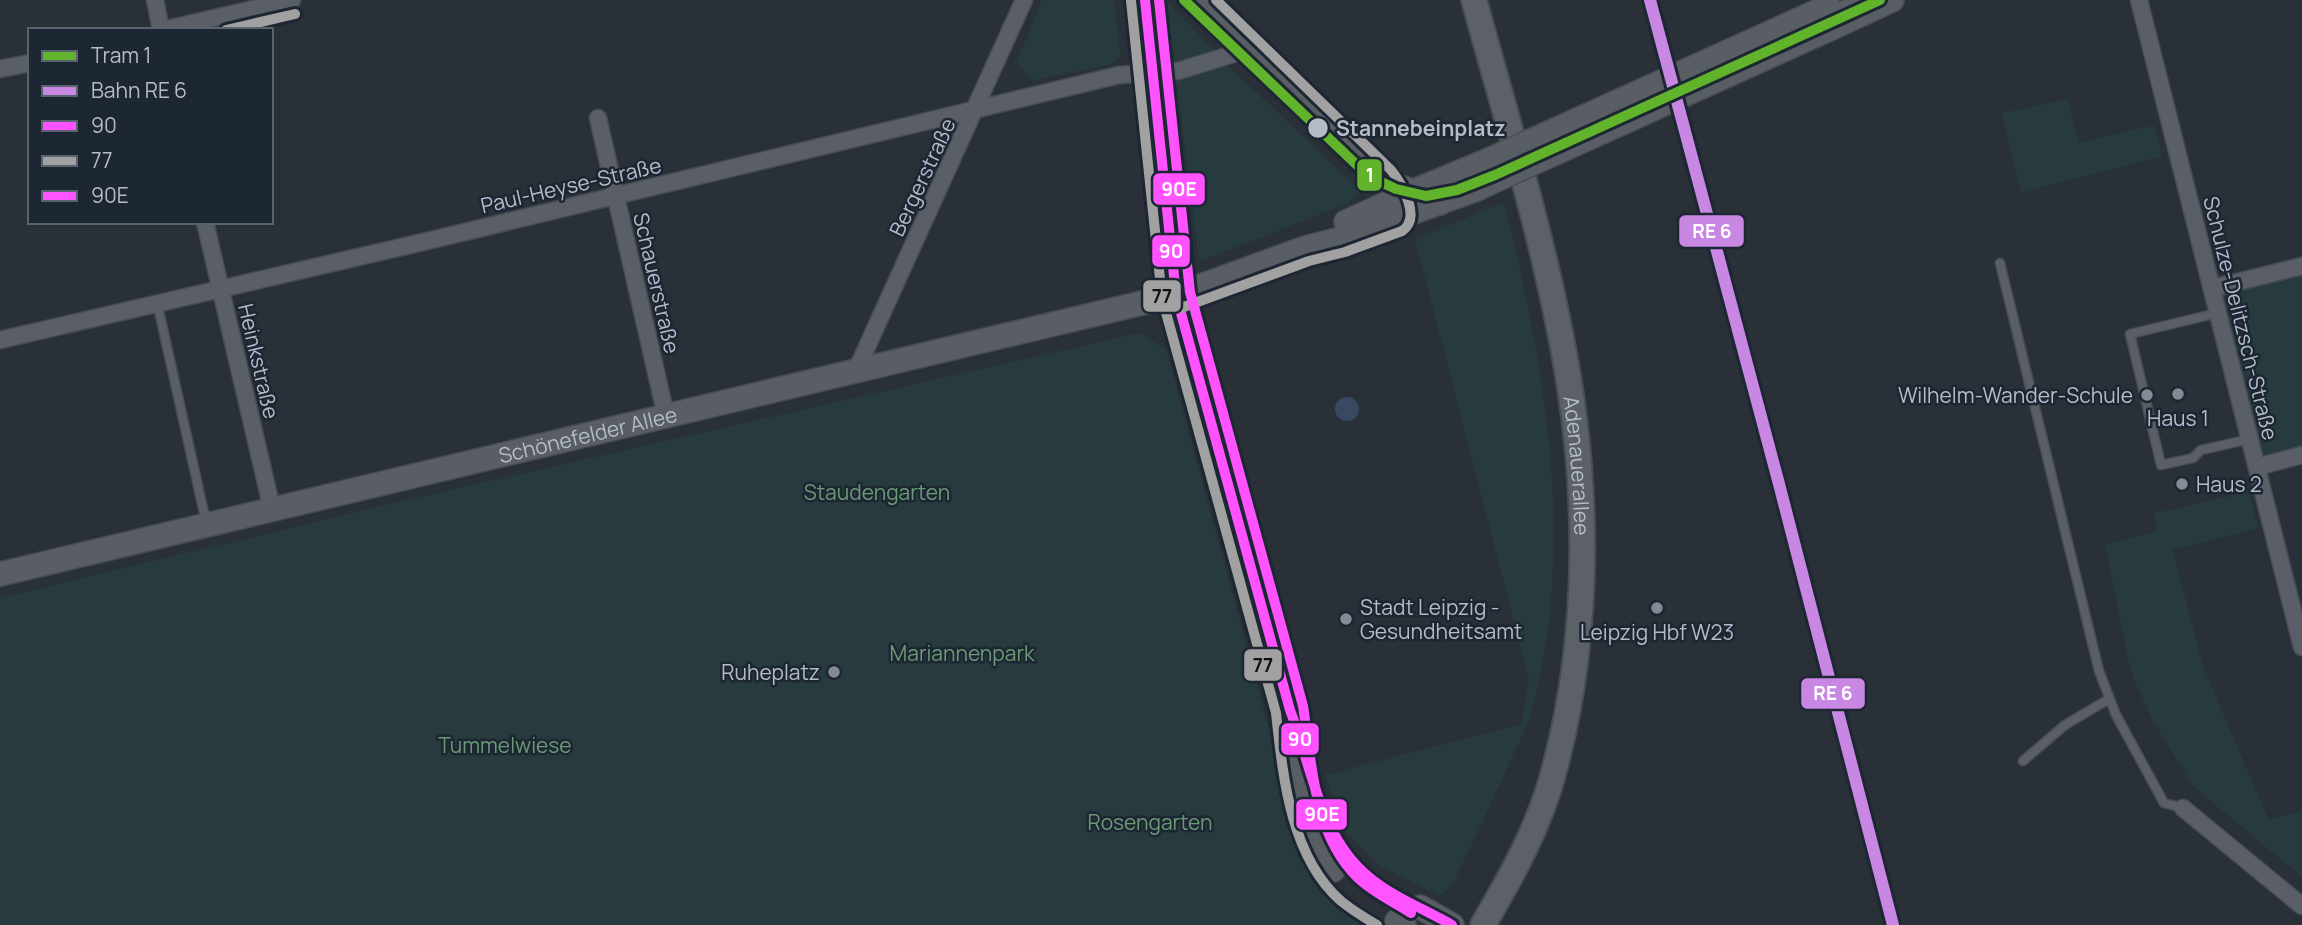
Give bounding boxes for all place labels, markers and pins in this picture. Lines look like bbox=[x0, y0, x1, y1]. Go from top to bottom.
place label: Stannebeinplatz bbox=[1336, 114, 1506, 142]
marker: Stannebeinplatz bbox=[1306, 116, 1330, 140]
place label: Wilhelm-Wander-Schule bbox=[1898, 381, 2133, 409]
marker: Haus 1 bbox=[2170, 386, 2186, 402]
marker: Wilhelm-Wander-Schule bbox=[2139, 387, 2155, 403]
place label: Haus 1 bbox=[2147, 404, 2209, 432]
place label: Haus 2 bbox=[2196, 470, 2262, 498]
marker: Haus 2 bbox=[2174, 476, 2190, 492]
place label: Stadt Leipzig - Gesundheitsamt bbox=[1360, 593, 1522, 645]
marker: Leipzig Hbf W23 bbox=[1649, 600, 1665, 616]
marker: Stadt Leipzig - Gesundheitsamt bbox=[1338, 611, 1354, 627]
place label: Leipzig Hbf W23 bbox=[1580, 618, 1734, 646]
place label: Ruheplatz bbox=[721, 658, 820, 686]
marker: Ruheplatz bbox=[826, 664, 842, 680]

